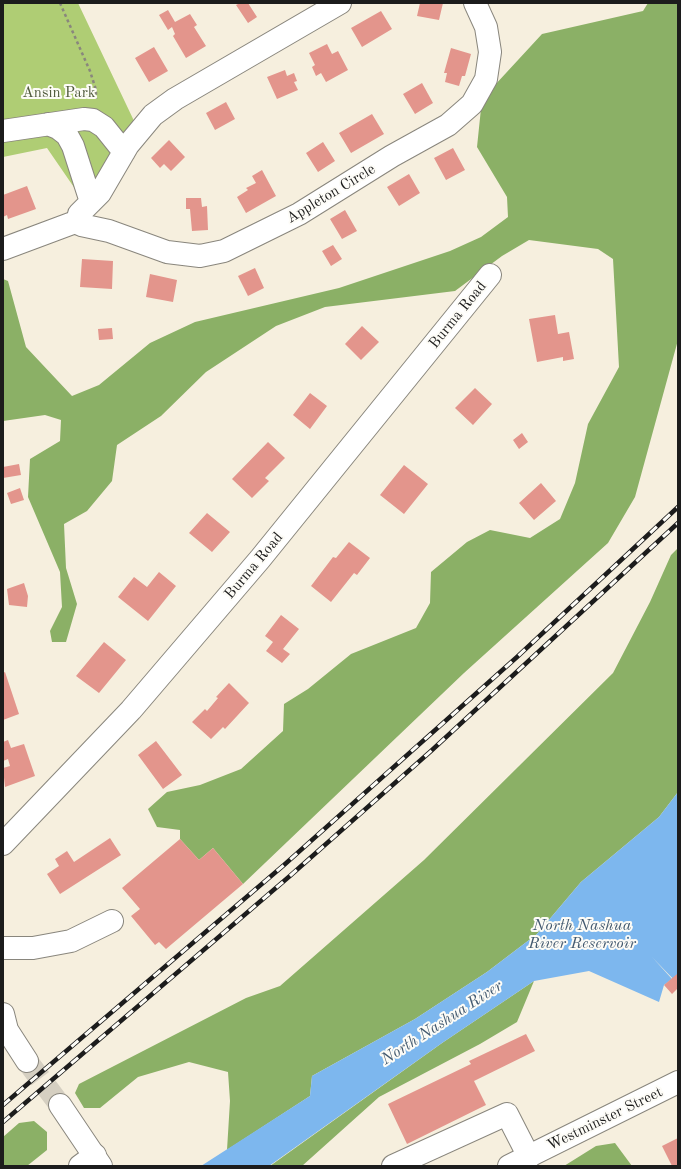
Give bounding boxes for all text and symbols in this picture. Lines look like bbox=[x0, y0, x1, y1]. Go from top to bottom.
park label: Ansin Park bbox=[22, 84, 96, 102]
street label: Appleton Circle bbox=[283, 160, 379, 228]
street label: Burma Road bbox=[425, 278, 491, 352]
street label: Burma Road bbox=[221, 529, 287, 603]
water label: North Nashua River Reservoir bbox=[528, 916, 636, 954]
water label: North Nashua River bbox=[378, 977, 506, 1069]
street label: Westminster Street bbox=[544, 1083, 666, 1155]

